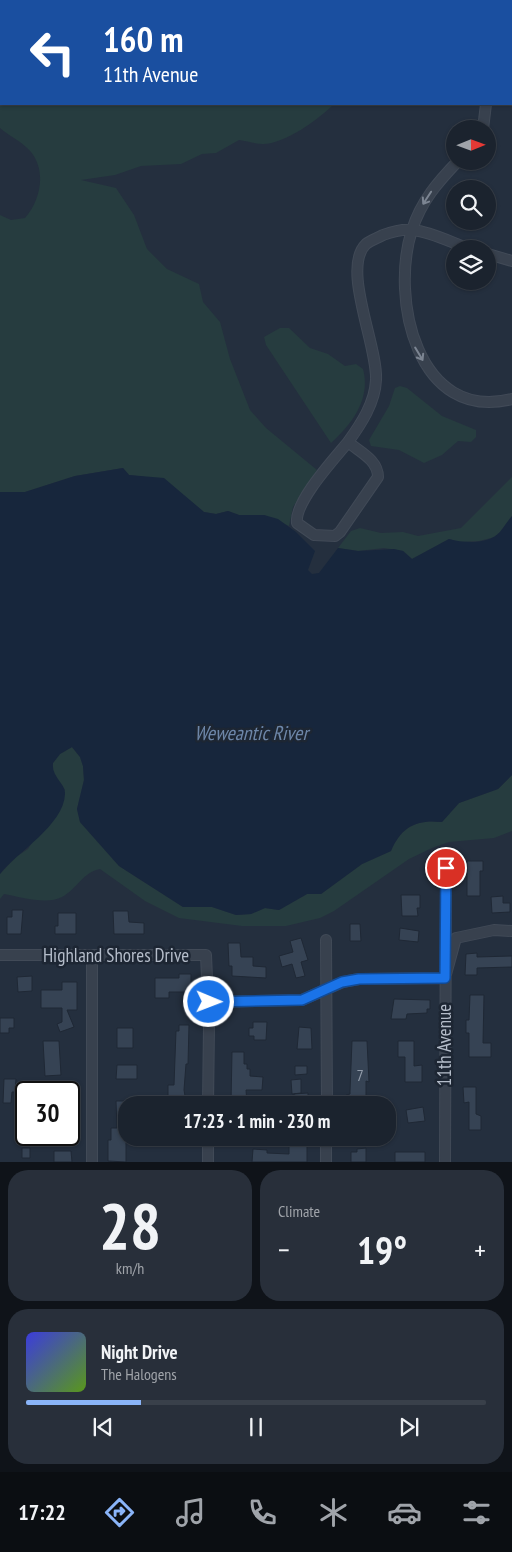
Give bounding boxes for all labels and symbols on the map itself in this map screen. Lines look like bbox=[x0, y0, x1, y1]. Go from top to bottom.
north arrow bbox=[446, 120, 496, 170]
one-way arrow bbox=[421, 191, 432, 205]
one-way arrow bbox=[415, 346, 425, 360]
water label: Weweantic River bbox=[194, 720, 310, 746]
pin bbox=[425, 847, 467, 889]
street label: Highland Shores Drive bbox=[43, 943, 189, 967]
position arrow bbox=[182, 975, 234, 1027]
street label: 11th Avenue bbox=[432, 1004, 456, 1086]
house number: 7 bbox=[356, 1065, 364, 1085]
speed limit sign: 30 bbox=[15, 1081, 80, 1146]

